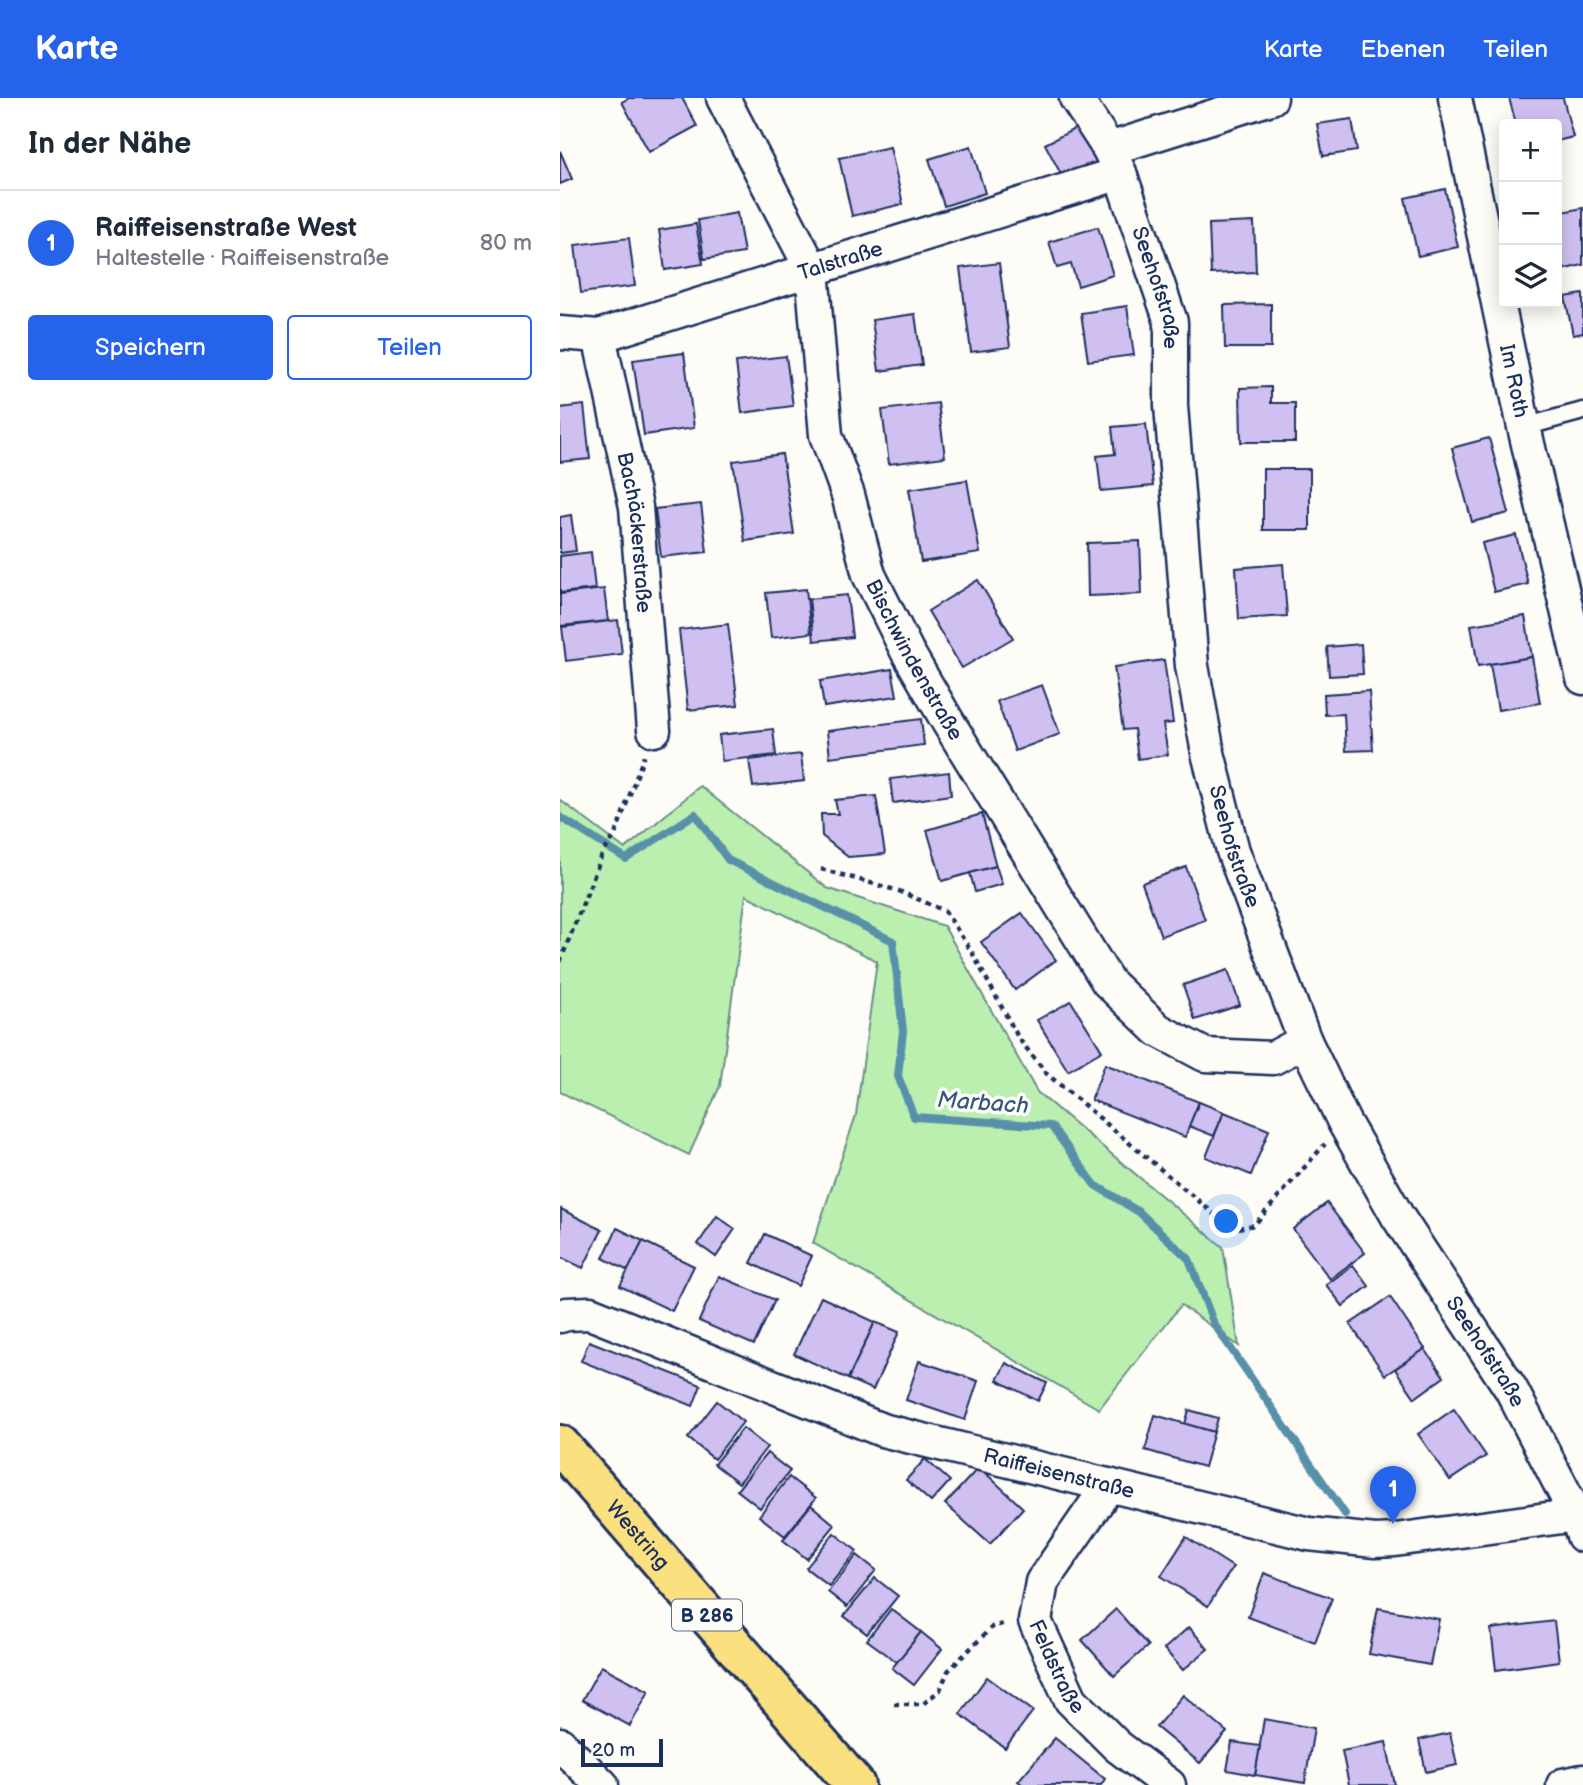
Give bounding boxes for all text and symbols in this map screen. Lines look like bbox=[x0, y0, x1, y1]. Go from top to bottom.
text: Karte bbox=[35, 29, 118, 69]
text: Karte bbox=[1264, 35, 1322, 64]
text: Ebenen bbox=[1360, 35, 1445, 64]
text: Teilen bbox=[1483, 35, 1548, 64]
map controls bbox=[1499, 119, 1562, 308]
button: + bbox=[1499, 119, 1562, 182]
text: In der Nähe bbox=[28, 126, 191, 162]
button: − bbox=[1499, 182, 1562, 245]
text: Raiffeisenstraße West bbox=[95, 213, 357, 244]
street label: Seehofstraße bbox=[1126, 223, 1183, 349]
text: 1 bbox=[46, 229, 56, 257]
text: 80 m bbox=[480, 229, 532, 257]
street label: Talstraße bbox=[795, 236, 886, 286]
text: Haltestelle · Raiffeisenstraße bbox=[95, 244, 389, 272]
button: layers bbox=[1499, 245, 1562, 308]
button: Speichern bbox=[28, 315, 273, 380]
button: Teilen bbox=[287, 315, 532, 380]
street label: Im Roth bbox=[1494, 342, 1534, 420]
street label: Bachäckerstraße bbox=[611, 450, 657, 614]
street label: Bischwindenstraße bbox=[860, 575, 968, 745]
street label: Seehofstraße bbox=[1204, 782, 1265, 911]
water label: Marbach bbox=[936, 1086, 1030, 1120]
your location bbox=[1209, 1204, 1243, 1238]
street label: Seehofstraße bbox=[1440, 1291, 1530, 1411]
street label: Raiffeisenstraße bbox=[981, 1443, 1137, 1504]
pin: 1 bbox=[1370, 1466, 1416, 1524]
street label: Westring bbox=[601, 1495, 675, 1575]
road number: B 286 bbox=[672, 1600, 742, 1630]
street label: Feldstraße bbox=[1023, 1616, 1090, 1719]
scale bar bbox=[581, 1736, 663, 1768]
text: 20 m bbox=[592, 1739, 635, 1762]

